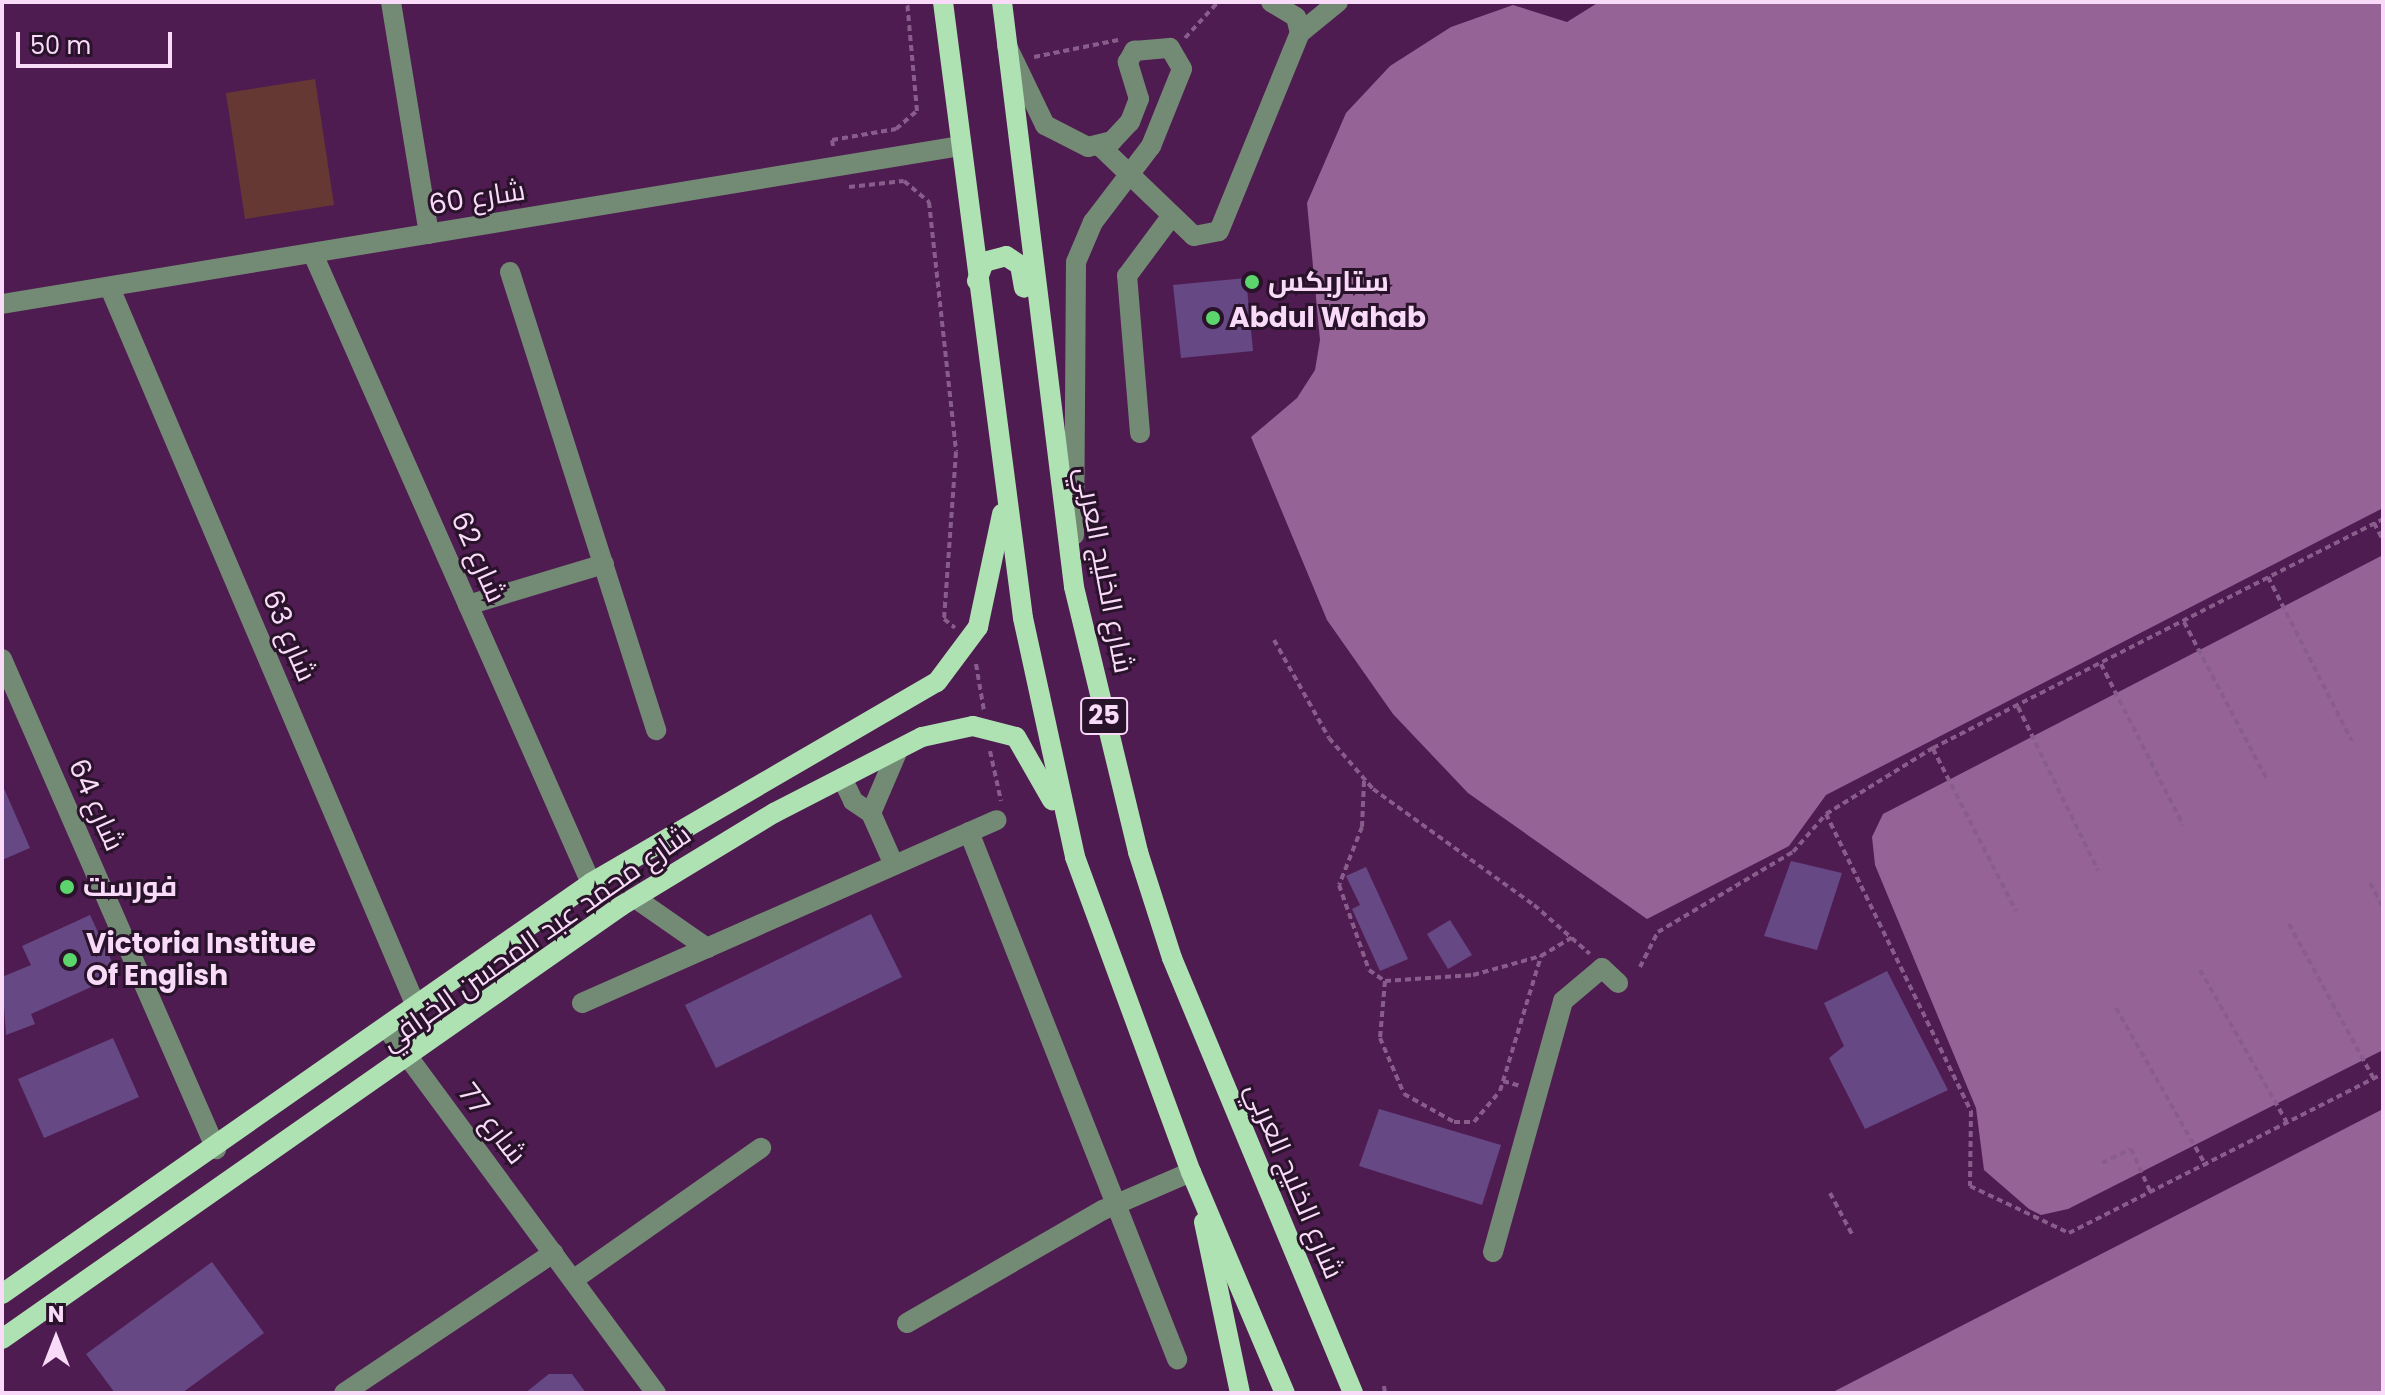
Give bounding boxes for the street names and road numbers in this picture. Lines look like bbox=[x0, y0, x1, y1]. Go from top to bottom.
street label: شارع 60 bbox=[426, 174, 528, 222]
street label: شارع الخليج العربي bbox=[1068, 464, 1140, 676]
street label: شارع 62 bbox=[443, 507, 513, 607]
street label: شارع 63 bbox=[255, 585, 323, 687]
road number: 25 bbox=[1080, 694, 1128, 738]
street label: شارع 64 bbox=[61, 754, 131, 856]
street label: شارع محمد عبد المحسن الخرافي bbox=[374, 818, 698, 1058]
street label: شارع 77 bbox=[451, 1077, 533, 1171]
street label: شارع الخليج العربي bbox=[1238, 1078, 1350, 1284]

